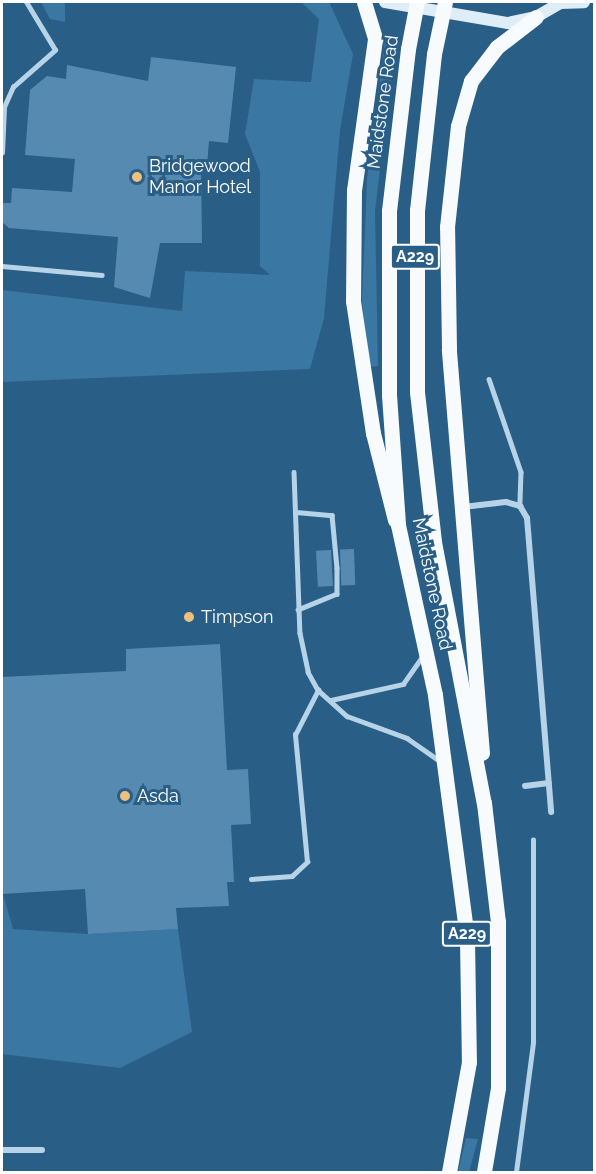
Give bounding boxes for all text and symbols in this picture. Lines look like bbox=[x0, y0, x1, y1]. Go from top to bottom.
street label: Maidstone Road bbox=[363, 34, 403, 170]
place label: Bridgewood Manor Hotel bbox=[149, 156, 252, 198]
marker: Bridgewood Manor Hotel bbox=[130, 170, 144, 184]
road number: A229 bbox=[390, 244, 440, 270]
street label: Maidstone Road bbox=[407, 516, 457, 652]
place label: Timpson bbox=[201, 606, 273, 628]
marker: Timpson bbox=[182, 610, 196, 624]
place label: Asda bbox=[137, 785, 179, 807]
marker: Asda bbox=[118, 789, 132, 803]
road number: A229 bbox=[442, 921, 492, 947]

